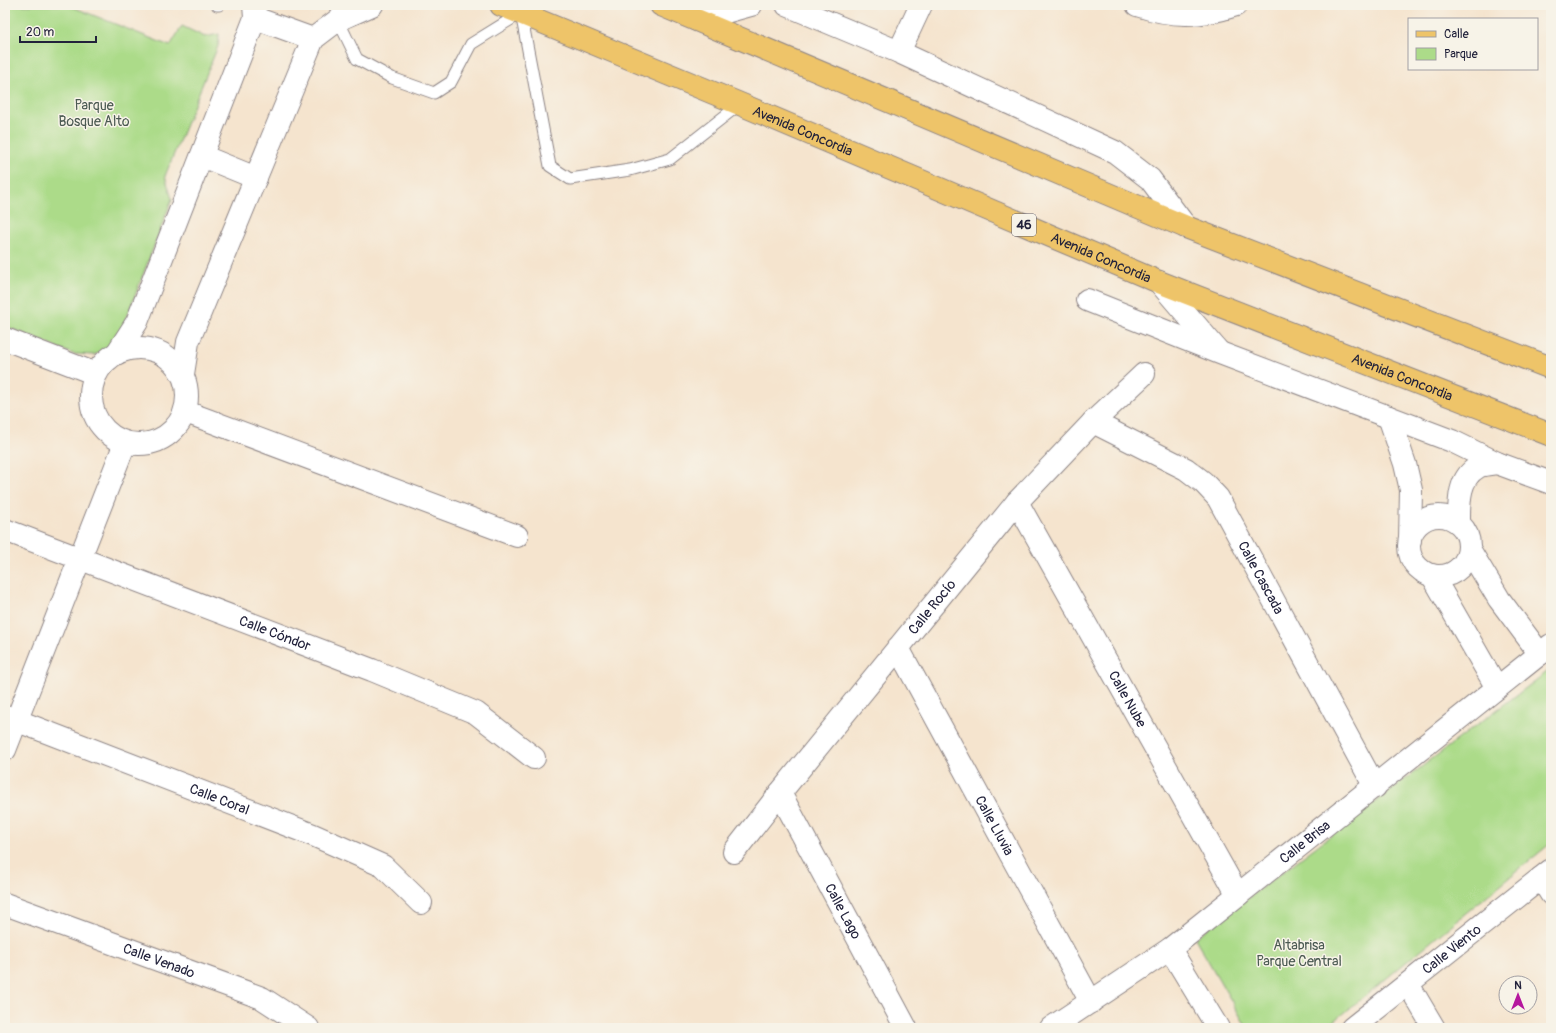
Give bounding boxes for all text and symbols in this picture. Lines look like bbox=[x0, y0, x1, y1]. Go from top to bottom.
scale bar bbox=[20, 18, 96, 44]
legend bbox=[1408, 18, 1538, 70]
text: 20 m bbox=[26, 25, 55, 40]
text: Calle bbox=[1444, 27, 1469, 42]
text: Parque bbox=[1444, 47, 1478, 62]
park label: Parque Bosque Alto bbox=[59, 97, 130, 130]
street label: Avenida Concordia bbox=[750, 102, 856, 160]
road number: 46 bbox=[1012, 214, 1036, 236]
street label: Avenida Concordia bbox=[1048, 229, 1154, 286]
street label: Avenida Concordia bbox=[1349, 349, 1455, 404]
street label: Calle Cascada bbox=[1235, 538, 1288, 617]
street label: Calle Rocío bbox=[904, 575, 959, 638]
street label: Calle Cóndor bbox=[237, 612, 313, 654]
street label: Calle Nube bbox=[1105, 668, 1150, 730]
street label: Calle Coral bbox=[187, 780, 252, 818]
street label: Calle Lluvia bbox=[972, 793, 1018, 858]
street label: Calle Brisa bbox=[1276, 816, 1333, 867]
street label: Calle Lago bbox=[821, 880, 865, 942]
street label: Calle Viento bbox=[1419, 920, 1485, 978]
park label: Altabrisa Parque Central bbox=[1256, 937, 1342, 970]
street label: Calle Venado bbox=[121, 939, 198, 981]
north arrow bbox=[1498, 975, 1538, 1015]
text: N bbox=[1514, 979, 1522, 992]

